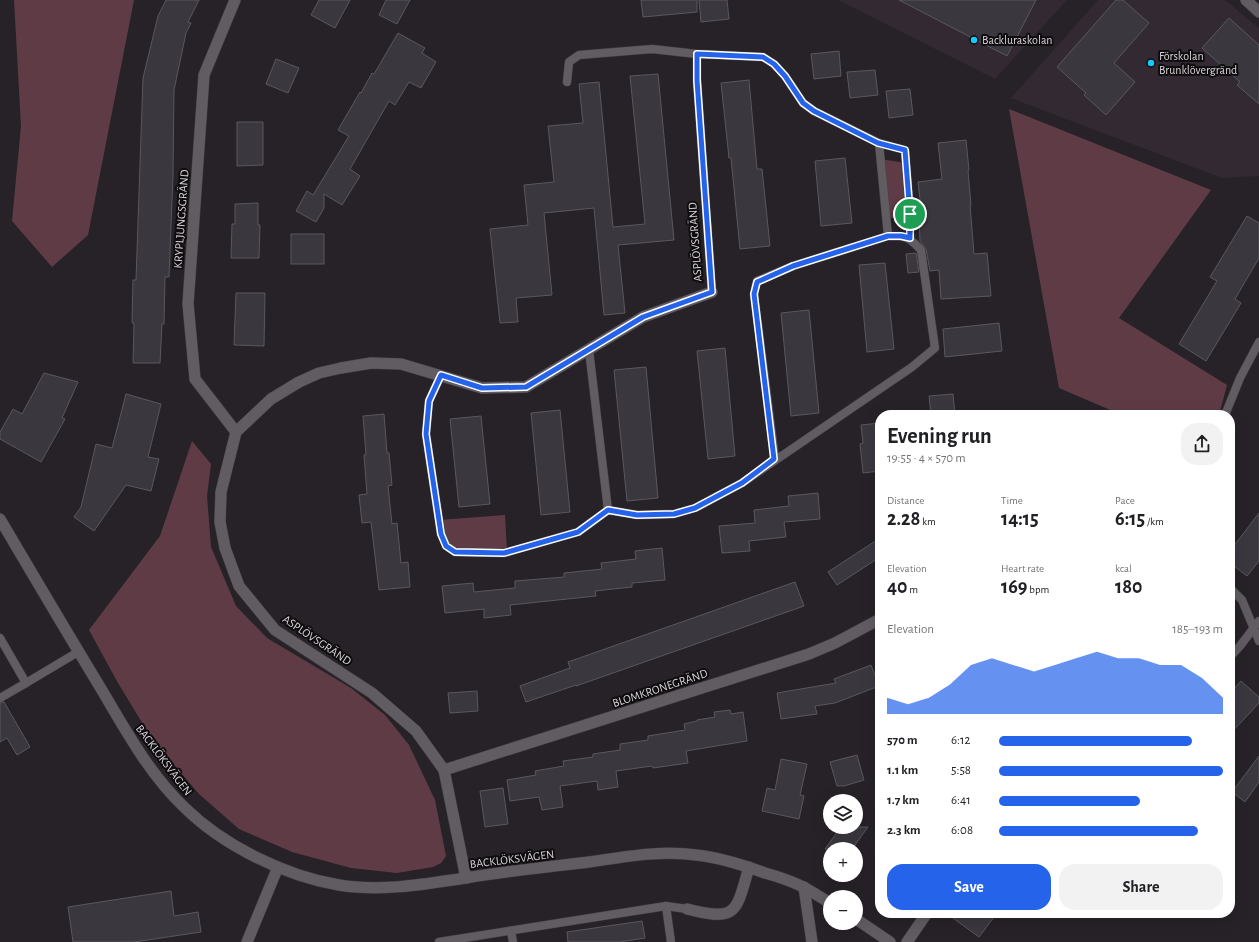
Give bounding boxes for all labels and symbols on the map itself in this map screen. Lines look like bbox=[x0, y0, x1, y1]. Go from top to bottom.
place label: Backluraskolan bbox=[982, 34, 1053, 46]
marker: Backluraskolan bbox=[969, 35, 979, 45]
place label: Förskolan Brunklövergränd bbox=[1159, 50, 1237, 76]
marker: Förskolan Brunklövergränd bbox=[1146, 58, 1156, 68]
street label: KRYPLJUNGSGRÄND bbox=[171, 169, 190, 269]
pin bbox=[893, 197, 927, 231]
street label: ASPLÖVSGRÄND bbox=[685, 202, 704, 282]
street label: ASPLÖVSGRÄND bbox=[281, 612, 354, 667]
street label: BLOMKRONEGRÄND bbox=[611, 666, 709, 709]
street label: BACKLÖKSVÄGEN bbox=[134, 722, 195, 798]
street label: BACKLÖKSVÄGEN bbox=[469, 847, 555, 870]

